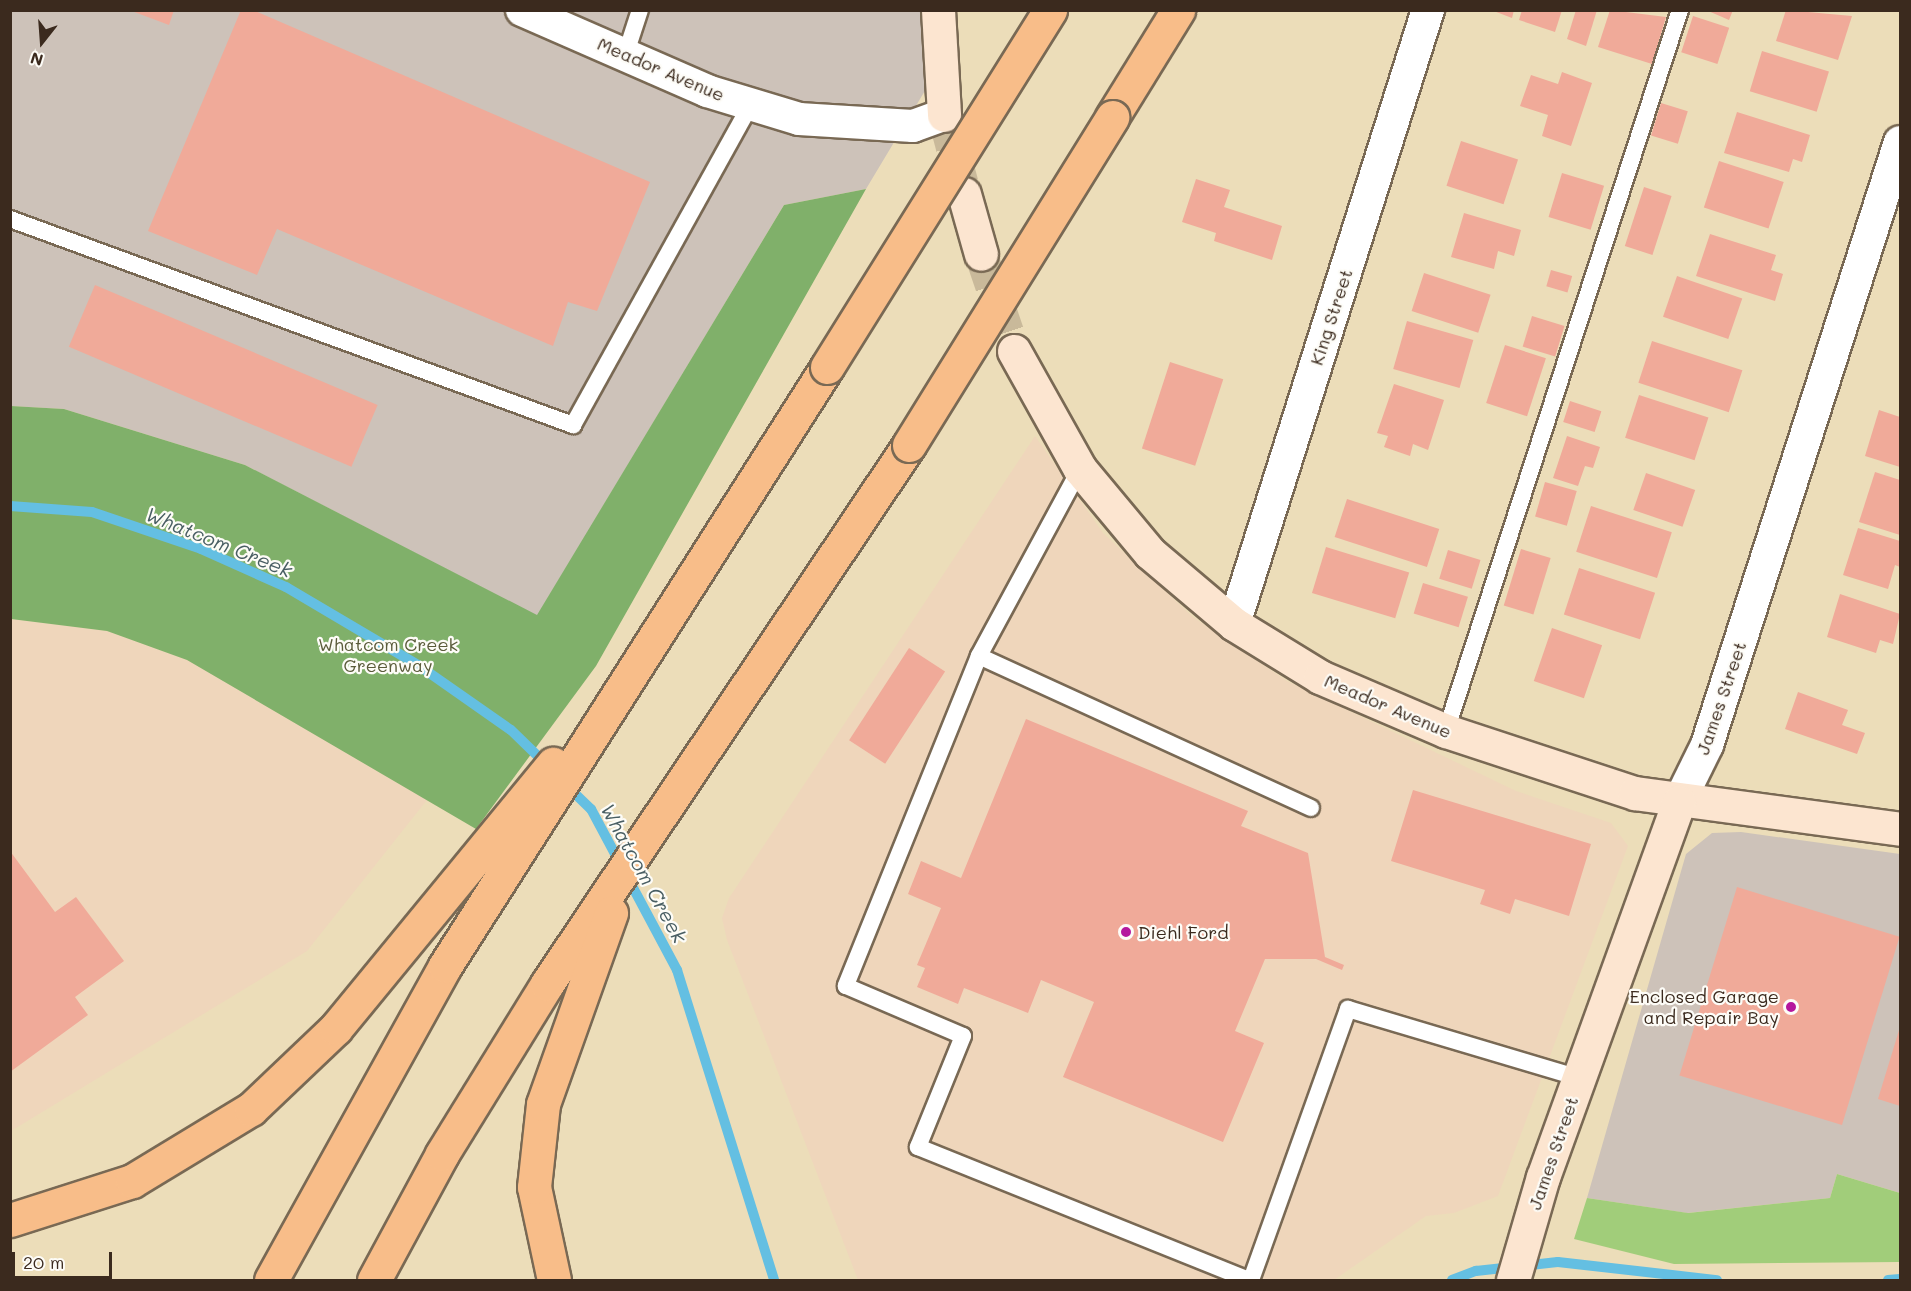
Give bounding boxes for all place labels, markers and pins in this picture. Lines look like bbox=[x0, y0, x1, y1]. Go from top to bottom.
place label: Diehl Ford bbox=[1138, 921, 1229, 943]
marker: Diehl Ford bbox=[1119, 925, 1133, 939]
place label: Enclosed Garage and Repair Bay bbox=[1629, 986, 1779, 1028]
marker: Enclosed Garage and Repair Bay bbox=[1784, 1000, 1798, 1014]

